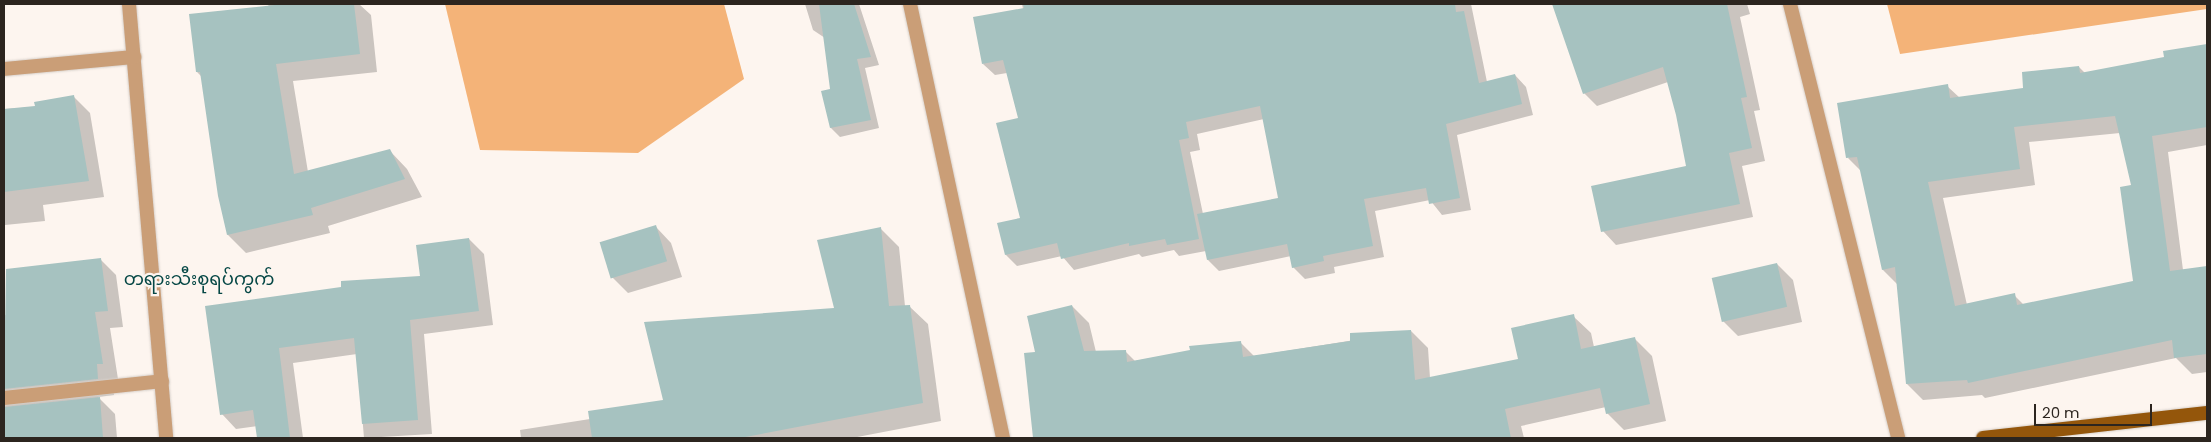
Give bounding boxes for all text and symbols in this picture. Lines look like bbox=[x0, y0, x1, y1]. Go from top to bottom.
district label: တရားသီးစုရပ်ကွက် bbox=[124, 268, 274, 290]
scale bar bbox=[2036, 394, 2154, 426]
text: 20 m bbox=[2042, 402, 2080, 423]

